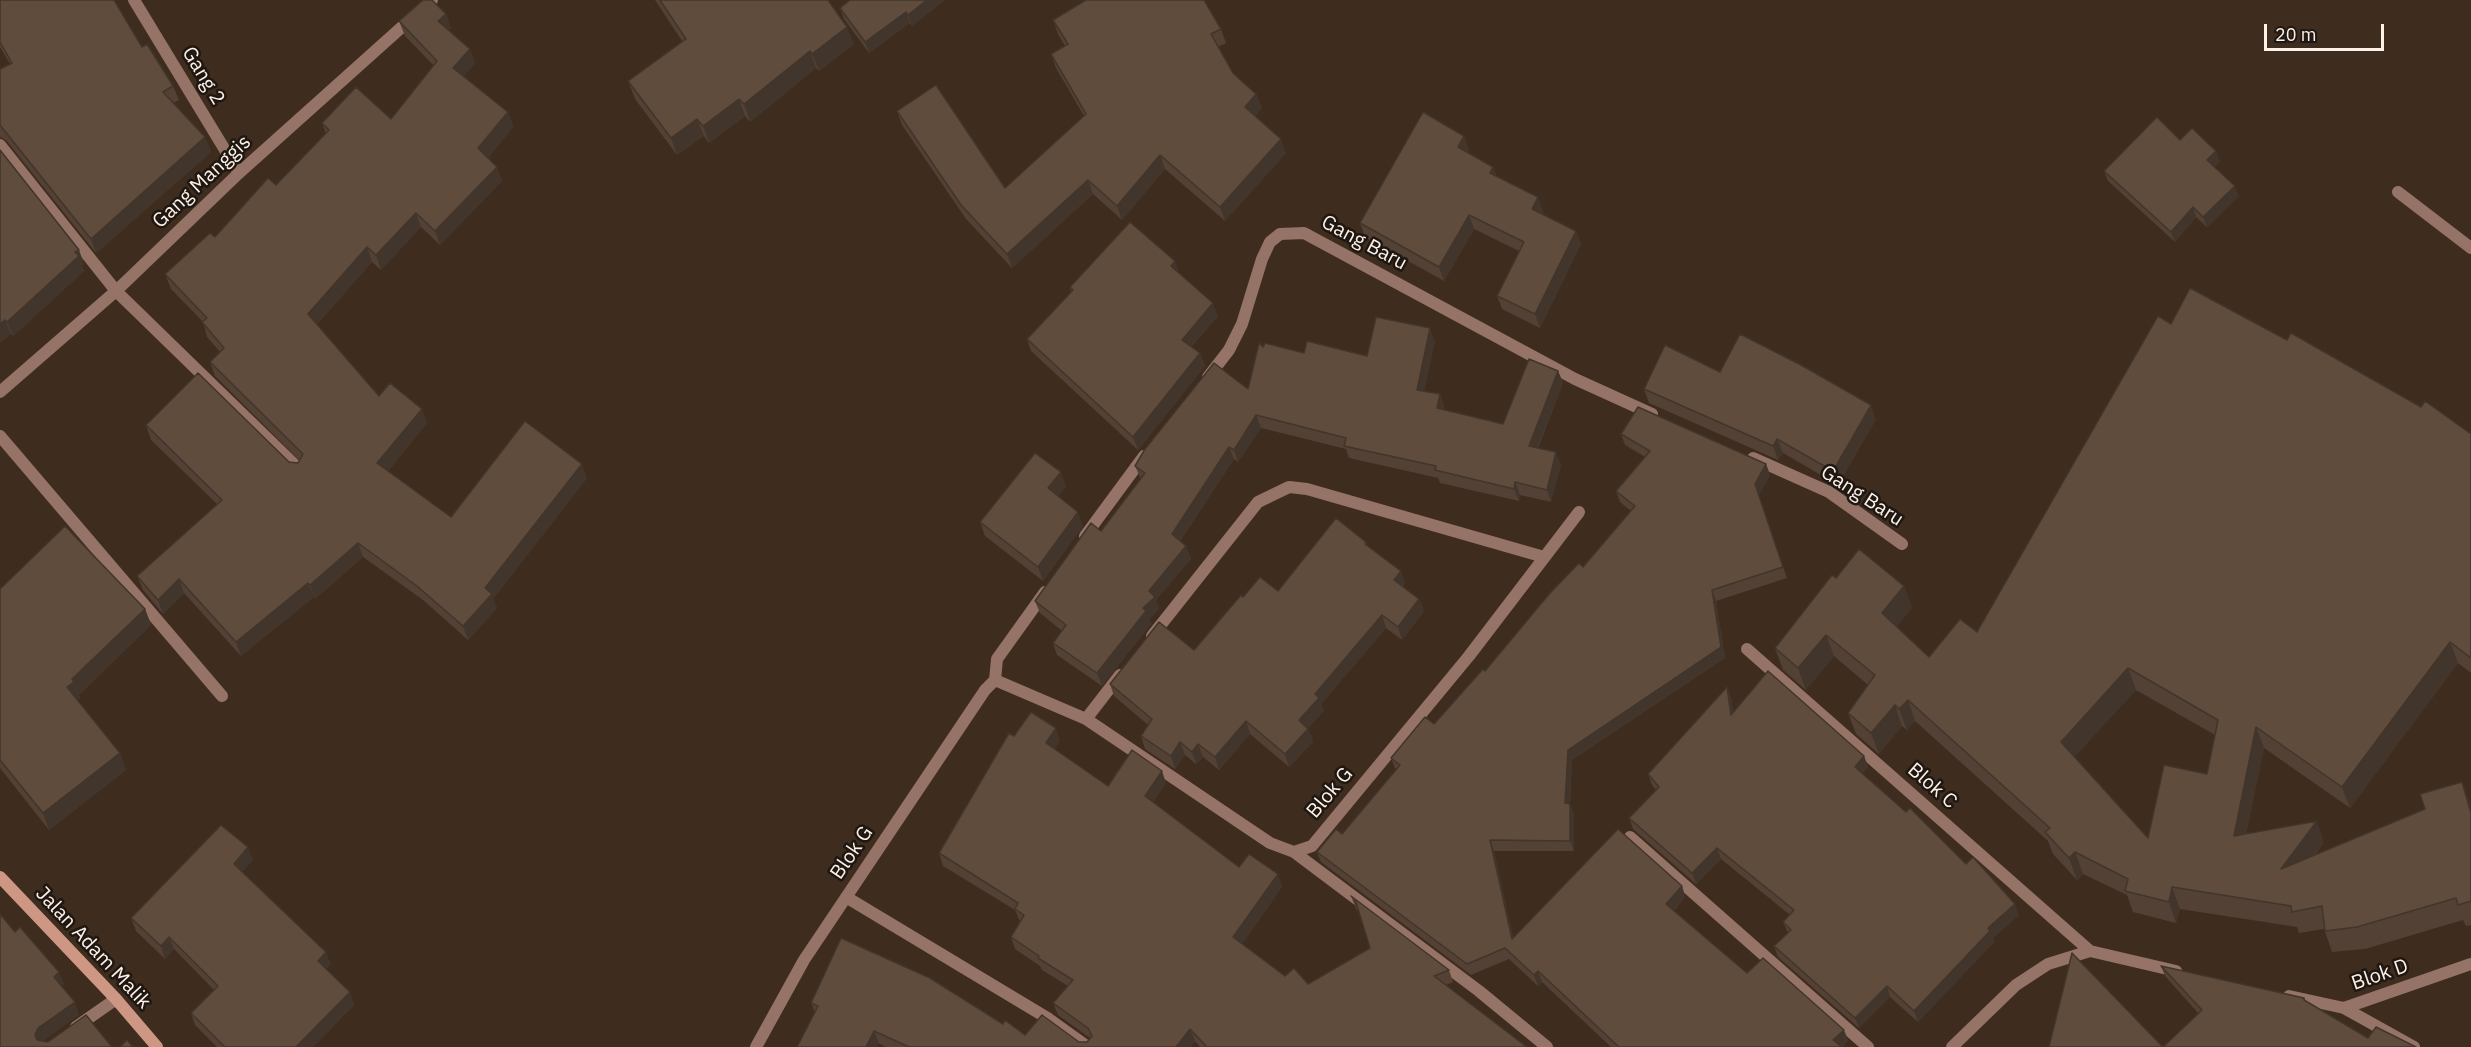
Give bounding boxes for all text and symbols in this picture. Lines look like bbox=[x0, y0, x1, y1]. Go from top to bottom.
scale bar bbox=[2267, 12, 2387, 50]
text: 20 m bbox=[2275, 23, 2317, 46]
street label: Gang 2 bbox=[176, 43, 230, 109]
street label: Gang Manggis bbox=[148, 130, 256, 234]
street label: Gang Baru bbox=[1317, 210, 1411, 276]
street label: Gang Baru bbox=[1816, 460, 1908, 532]
street label: Blok C bbox=[1902, 758, 1962, 814]
street label: Blok G bbox=[1302, 763, 1358, 823]
street label: Blok G bbox=[826, 822, 878, 884]
street label: Jalan Adam Malik bbox=[30, 882, 156, 1014]
street label: Blok D bbox=[2348, 954, 2412, 996]

